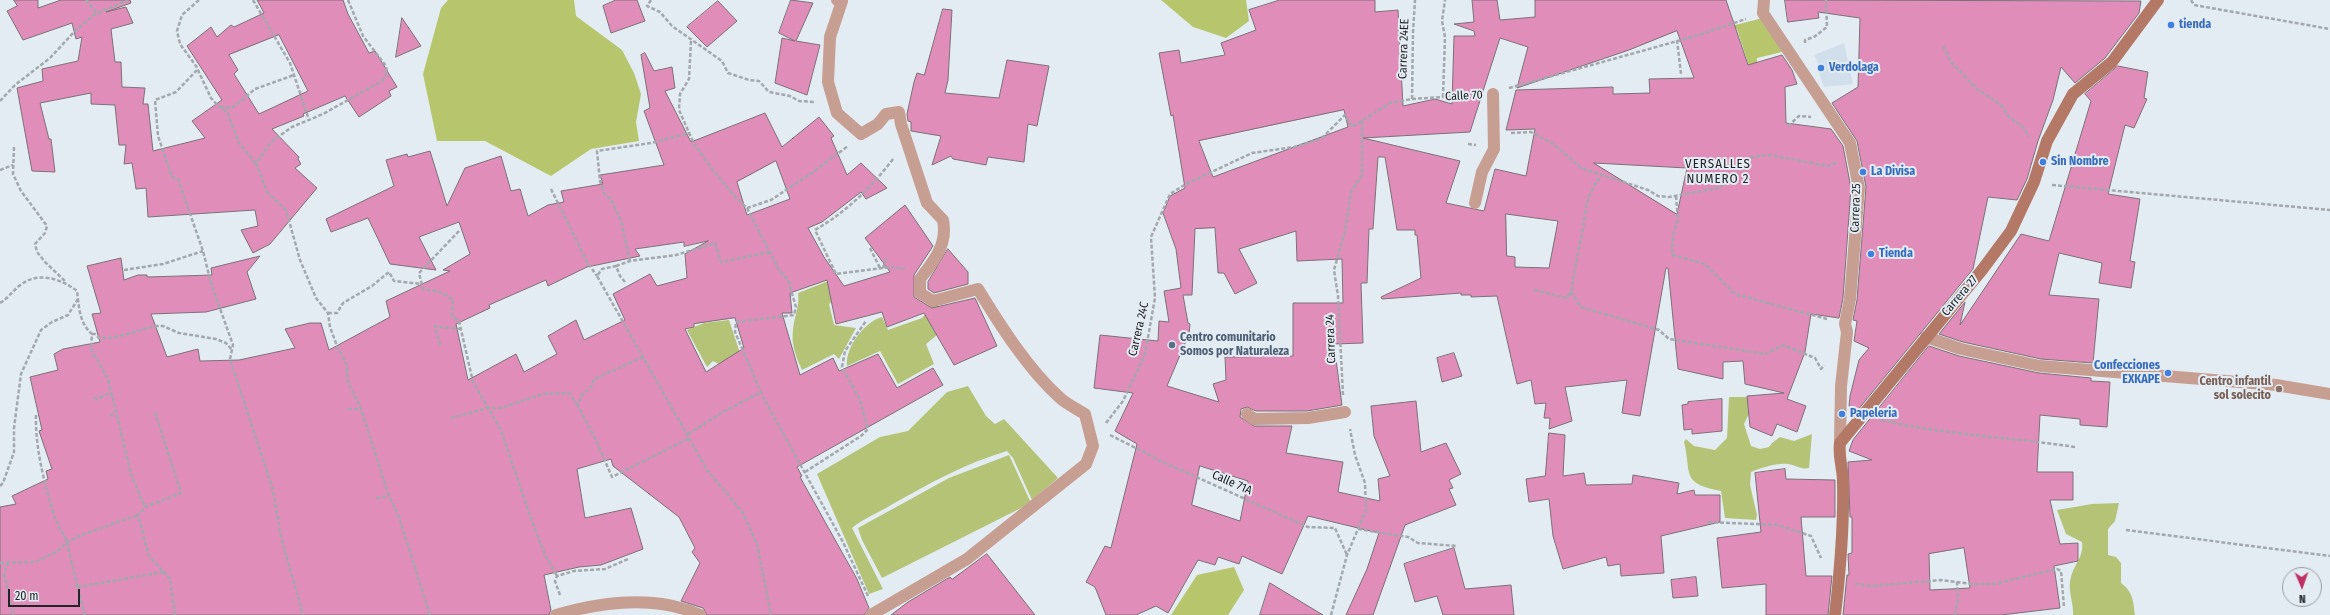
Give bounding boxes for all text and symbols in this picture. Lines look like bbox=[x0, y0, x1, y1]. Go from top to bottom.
place label: tienda bbox=[2179, 18, 2211, 32]
street label: Carrera 24EE bbox=[1396, 19, 1412, 79]
marker: tienda bbox=[2166, 20, 2176, 30]
place label: Verdolaga bbox=[1829, 61, 1879, 75]
marker: Verdolaga bbox=[1816, 63, 1826, 73]
street label: Calle 70 bbox=[1445, 88, 1483, 104]
place label: Sin Nombre bbox=[2051, 155, 2109, 169]
district label: VERSALLES NUMERO 2 bbox=[1685, 156, 1751, 187]
marker: Sin Nombre bbox=[2038, 157, 2048, 167]
place label: La Divisa bbox=[1871, 165, 1915, 179]
marker: La Divisa bbox=[1858, 167, 1868, 177]
street label: Carrera 25 bbox=[1848, 183, 1864, 233]
place label: Tienda bbox=[1879, 247, 1913, 261]
marker: Tienda bbox=[1866, 249, 1876, 259]
street label: Carrera 27 bbox=[1939, 273, 1981, 319]
street label: Carrera 24C bbox=[1126, 300, 1152, 358]
street label: Carrera 24 bbox=[1323, 314, 1339, 364]
place label: Centro comunitario Somos por Naturaleza bbox=[1180, 331, 1289, 359]
marker: Centro comunitario Somos por Naturaleza bbox=[1167, 340, 1177, 350]
place label: Confecciones EXKAPE bbox=[2094, 359, 2160, 387]
marker: Confecciones EXKAPE bbox=[2163, 368, 2173, 378]
place label: Centro infantil sol solecito bbox=[2199, 375, 2271, 403]
marker: Centro infantil sol solecito bbox=[2274, 384, 2284, 394]
place label: Papeleria bbox=[1850, 407, 1897, 421]
marker: Papeleria bbox=[1837, 409, 1847, 419]
street label: Calle 71A bbox=[1210, 468, 1254, 498]
north arrow bbox=[2282, 567, 2322, 607]
scale bar bbox=[10, 581, 82, 607]
text: 20 m bbox=[15, 589, 39, 603]
text: N bbox=[2299, 592, 2306, 605]

